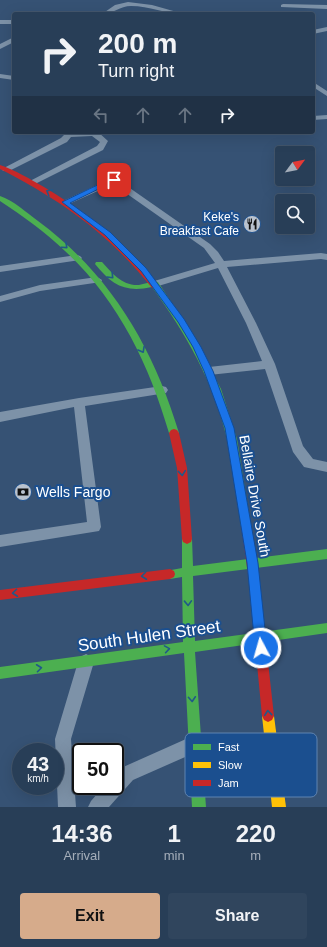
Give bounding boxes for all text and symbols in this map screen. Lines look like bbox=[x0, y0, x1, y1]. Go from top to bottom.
icon: right bbox=[32, 28, 84, 80]
text: 200 m bbox=[98, 28, 177, 59]
text: Turn right bbox=[98, 61, 174, 81]
icon: left bbox=[90, 104, 112, 126]
icon: ahead bbox=[132, 104, 154, 126]
icon: ahead bbox=[174, 104, 196, 126]
icon: right bbox=[216, 104, 238, 126]
north arrow bbox=[275, 146, 315, 186]
map controls bbox=[275, 146, 315, 234]
pin bbox=[97, 163, 131, 197]
icon: arrive bbox=[103, 169, 125, 191]
one-way arrow bbox=[46, 190, 53, 197]
button: search bbox=[275, 194, 315, 234]
place label: Keke's Breakfast Cafe bbox=[160, 210, 239, 238]
restaurant icon: Keke's Breakfast Cafe bbox=[242, 214, 262, 234]
one-way arrow bbox=[60, 242, 68, 249]
one-way arrow bbox=[106, 271, 114, 279]
one-way arrow bbox=[137, 346, 145, 353]
street label: Bellaire Drive South bbox=[236, 434, 274, 558]
one-way arrow bbox=[177, 470, 186, 476]
bank icon: Wells Fargo bbox=[13, 482, 33, 502]
place label: Wells Fargo bbox=[36, 484, 111, 500]
one-way arrow bbox=[141, 571, 147, 580]
one-way arrow bbox=[12, 588, 18, 597]
one-way arrow bbox=[183, 600, 192, 606]
street label: South Hulen Street bbox=[77, 617, 222, 655]
position arrow bbox=[240, 627, 282, 669]
one-way arrow bbox=[164, 645, 170, 654]
one-way arrow bbox=[36, 664, 42, 673]
one-way arrow bbox=[188, 696, 197, 702]
one-way arrow bbox=[264, 710, 273, 716]
legend bbox=[185, 733, 317, 797]
text: Fast bbox=[218, 741, 239, 753]
speed limit sign: 50 bbox=[72, 743, 124, 795]
text: 43 bbox=[27, 753, 49, 775]
text: Slow bbox=[218, 759, 242, 771]
text: km/h bbox=[27, 773, 49, 784]
text: Jam bbox=[218, 777, 239, 789]
text: 14:36 bbox=[51, 820, 113, 847]
text: 1 bbox=[167, 820, 181, 847]
text: 220 bbox=[236, 820, 276, 847]
text: Arrival bbox=[63, 848, 100, 863]
text: min bbox=[164, 848, 185, 863]
text: m bbox=[250, 848, 261, 863]
button: Exit bbox=[20, 893, 160, 939]
button: Share bbox=[168, 893, 307, 939]

